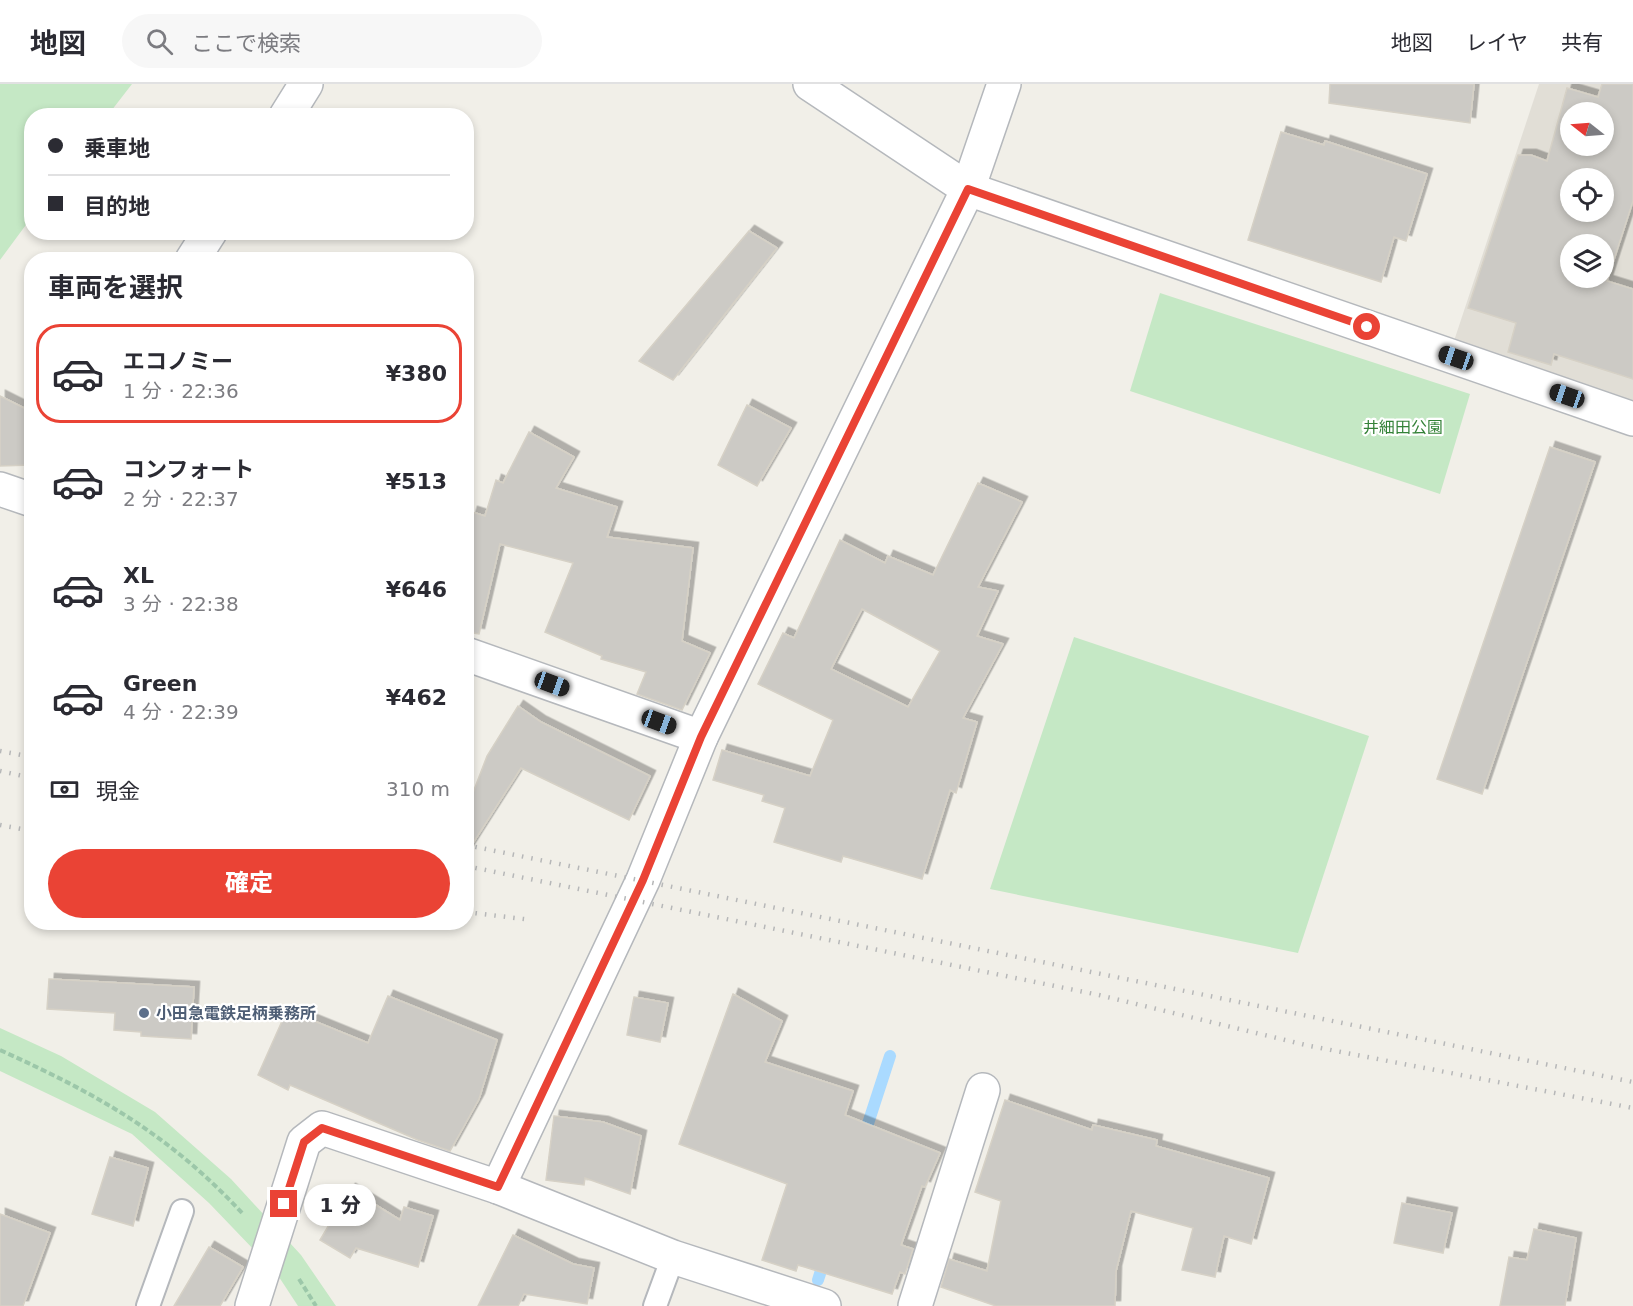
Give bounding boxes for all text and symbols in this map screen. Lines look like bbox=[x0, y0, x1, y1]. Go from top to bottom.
search box bbox=[122, 14, 542, 68]
icon: search bbox=[143, 25, 176, 58]
text: 地図 bbox=[30, 27, 86, 60]
text: ここで検索 bbox=[191, 31, 301, 56]
text: 地図 bbox=[1391, 31, 1433, 55]
text: レイヤ bbox=[1466, 31, 1528, 55]
text: 共有 bbox=[1561, 31, 1603, 55]
north arrow bbox=[1560, 102, 1614, 156]
map controls bbox=[1560, 102, 1614, 288]
text: 乗車地 bbox=[84, 136, 150, 161]
button: locate bbox=[1560, 168, 1614, 222]
text: 目的地 bbox=[84, 194, 150, 219]
button: layers bbox=[1560, 234, 1614, 288]
text: 車両を選択 bbox=[48, 272, 183, 303]
route start bbox=[1353, 313, 1380, 340]
car bbox=[1436, 344, 1476, 372]
icon: car bbox=[51, 347, 105, 401]
text: エコノミー bbox=[123, 349, 233, 374]
text: ¥380 bbox=[386, 361, 447, 386]
text: 1 分 · 22:36 bbox=[123, 379, 239, 403]
car bbox=[1547, 382, 1587, 410]
park label: 井細田公園 bbox=[1363, 418, 1443, 437]
icon: car bbox=[51, 455, 105, 509]
text: コンフォート bbox=[123, 457, 254, 482]
text: ¥513 bbox=[386, 469, 447, 494]
text: 2 分 · 22:37 bbox=[123, 487, 239, 511]
icon: car bbox=[51, 563, 105, 617]
text: XL bbox=[123, 563, 154, 588]
text: ¥646 bbox=[386, 577, 447, 602]
text: 3 分 · 22:38 bbox=[123, 592, 239, 616]
car bbox=[532, 669, 572, 699]
icon: car bbox=[51, 671, 105, 725]
text: Green bbox=[123, 671, 197, 696]
text: ¥462 bbox=[386, 685, 447, 710]
text: 4 分 · 22:39 bbox=[123, 700, 239, 724]
car bbox=[639, 707, 679, 737]
icon: cash bbox=[48, 773, 81, 806]
text: 310 m bbox=[386, 777, 450, 801]
text: 現金 bbox=[96, 779, 140, 804]
button: 確定 bbox=[48, 849, 450, 918]
place label: 小田急電鉄足柄乗務所 bbox=[156, 1004, 316, 1023]
marker: 小田急電鉄足柄乗務所 bbox=[137, 1006, 151, 1020]
callout: 1 分 bbox=[305, 1183, 377, 1225]
route end bbox=[270, 1190, 297, 1217]
text: 1 分 bbox=[320, 1193, 360, 1217]

